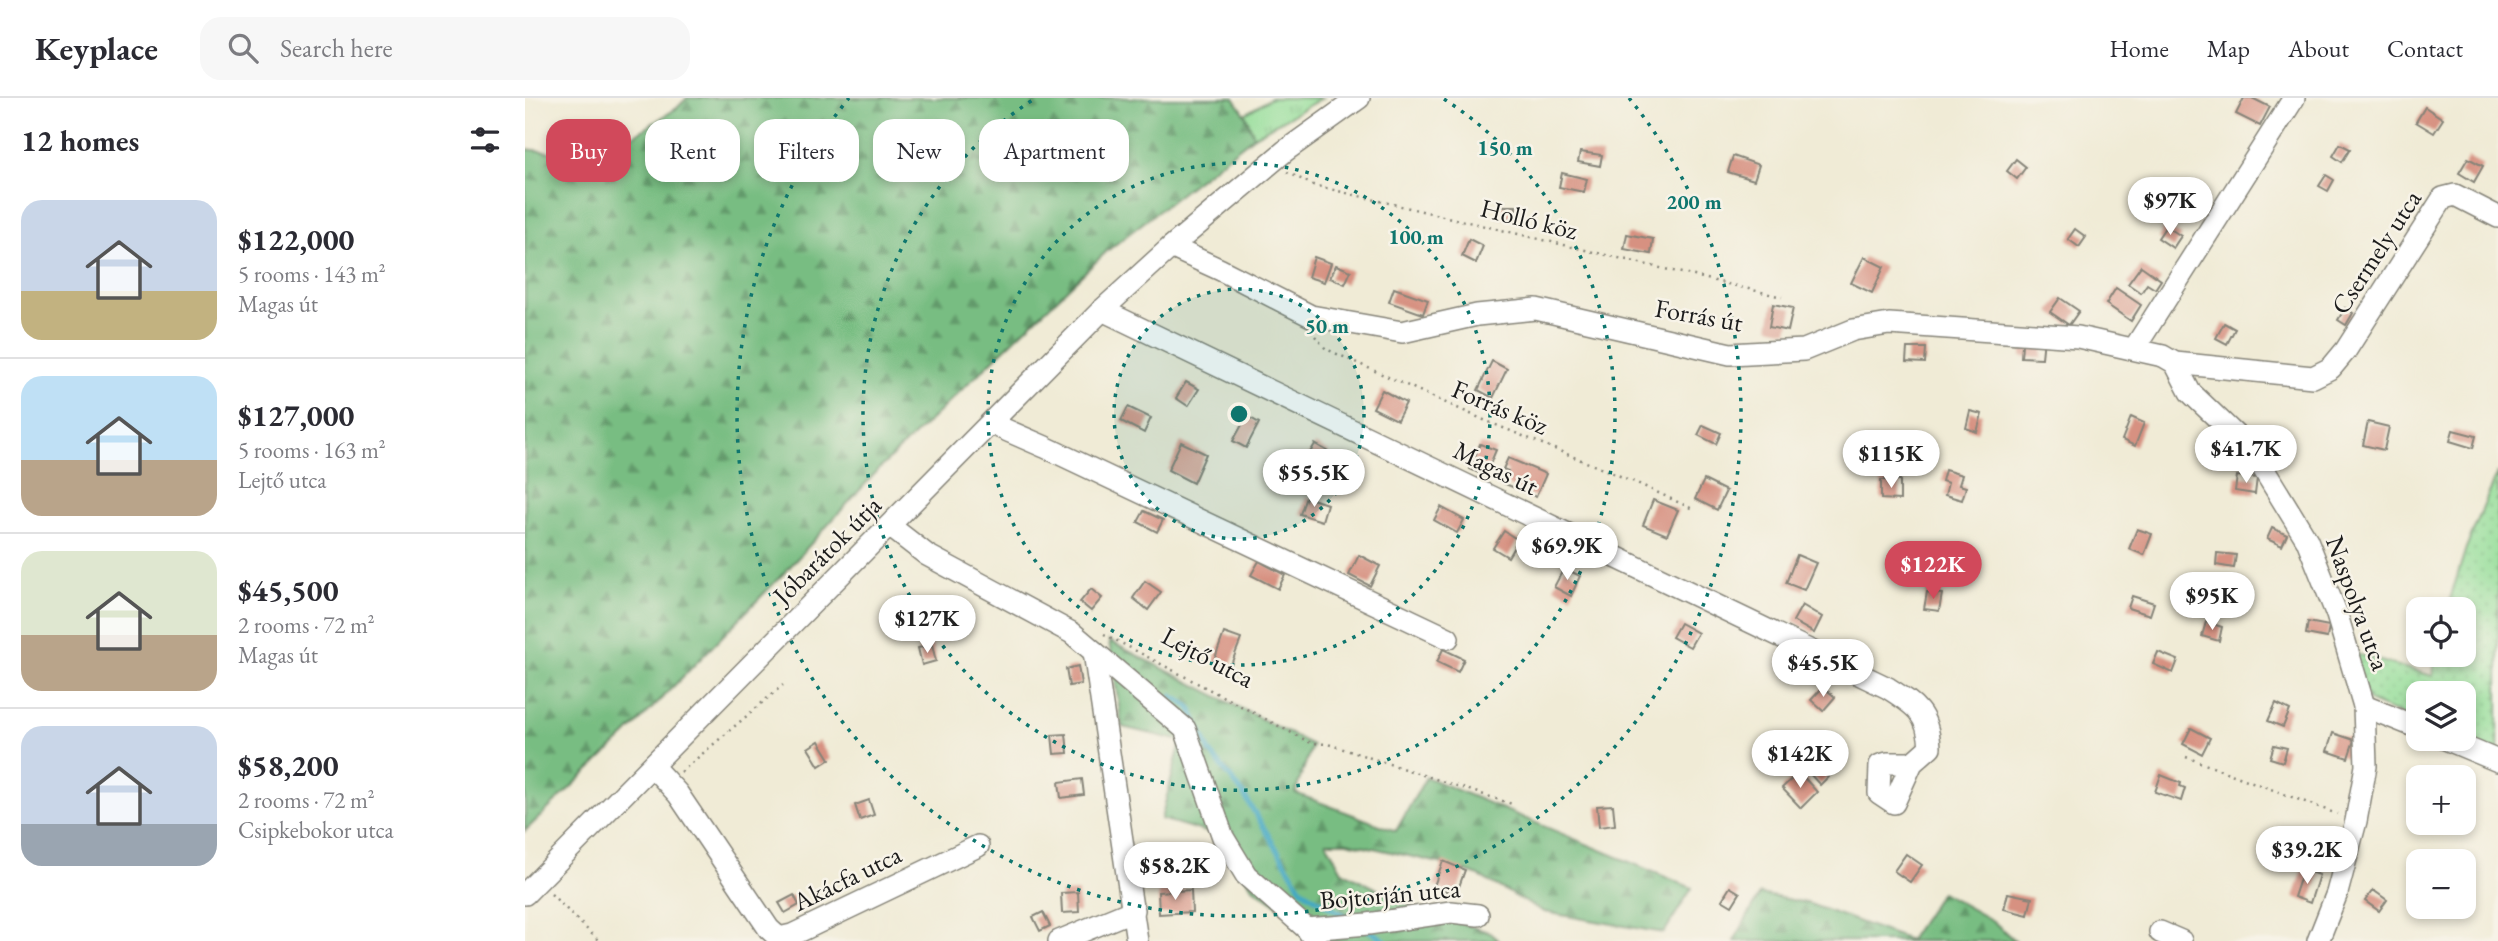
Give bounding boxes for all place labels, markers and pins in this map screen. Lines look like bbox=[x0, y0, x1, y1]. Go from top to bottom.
pin: $97K bbox=[2129, 178, 2211, 237]
centre of rings bbox=[1227, 402, 1251, 426]
pin: $41.7K bbox=[2189, 426, 2303, 485]
pin: $115K bbox=[1842, 430, 1940, 490]
pin: $55.5K bbox=[1257, 450, 1371, 509]
pin: $69.9K bbox=[1510, 522, 1624, 582]
pin: $122K bbox=[1884, 542, 1982, 601]
pin: $95K bbox=[2171, 573, 2253, 632]
pin: $127K bbox=[878, 596, 976, 655]
pin: $45.5K bbox=[1766, 640, 1880, 699]
pin: $142K bbox=[1751, 730, 1849, 790]
pin: $39.2K bbox=[2250, 826, 2364, 886]
pin: $58.2K bbox=[1118, 842, 1232, 902]

